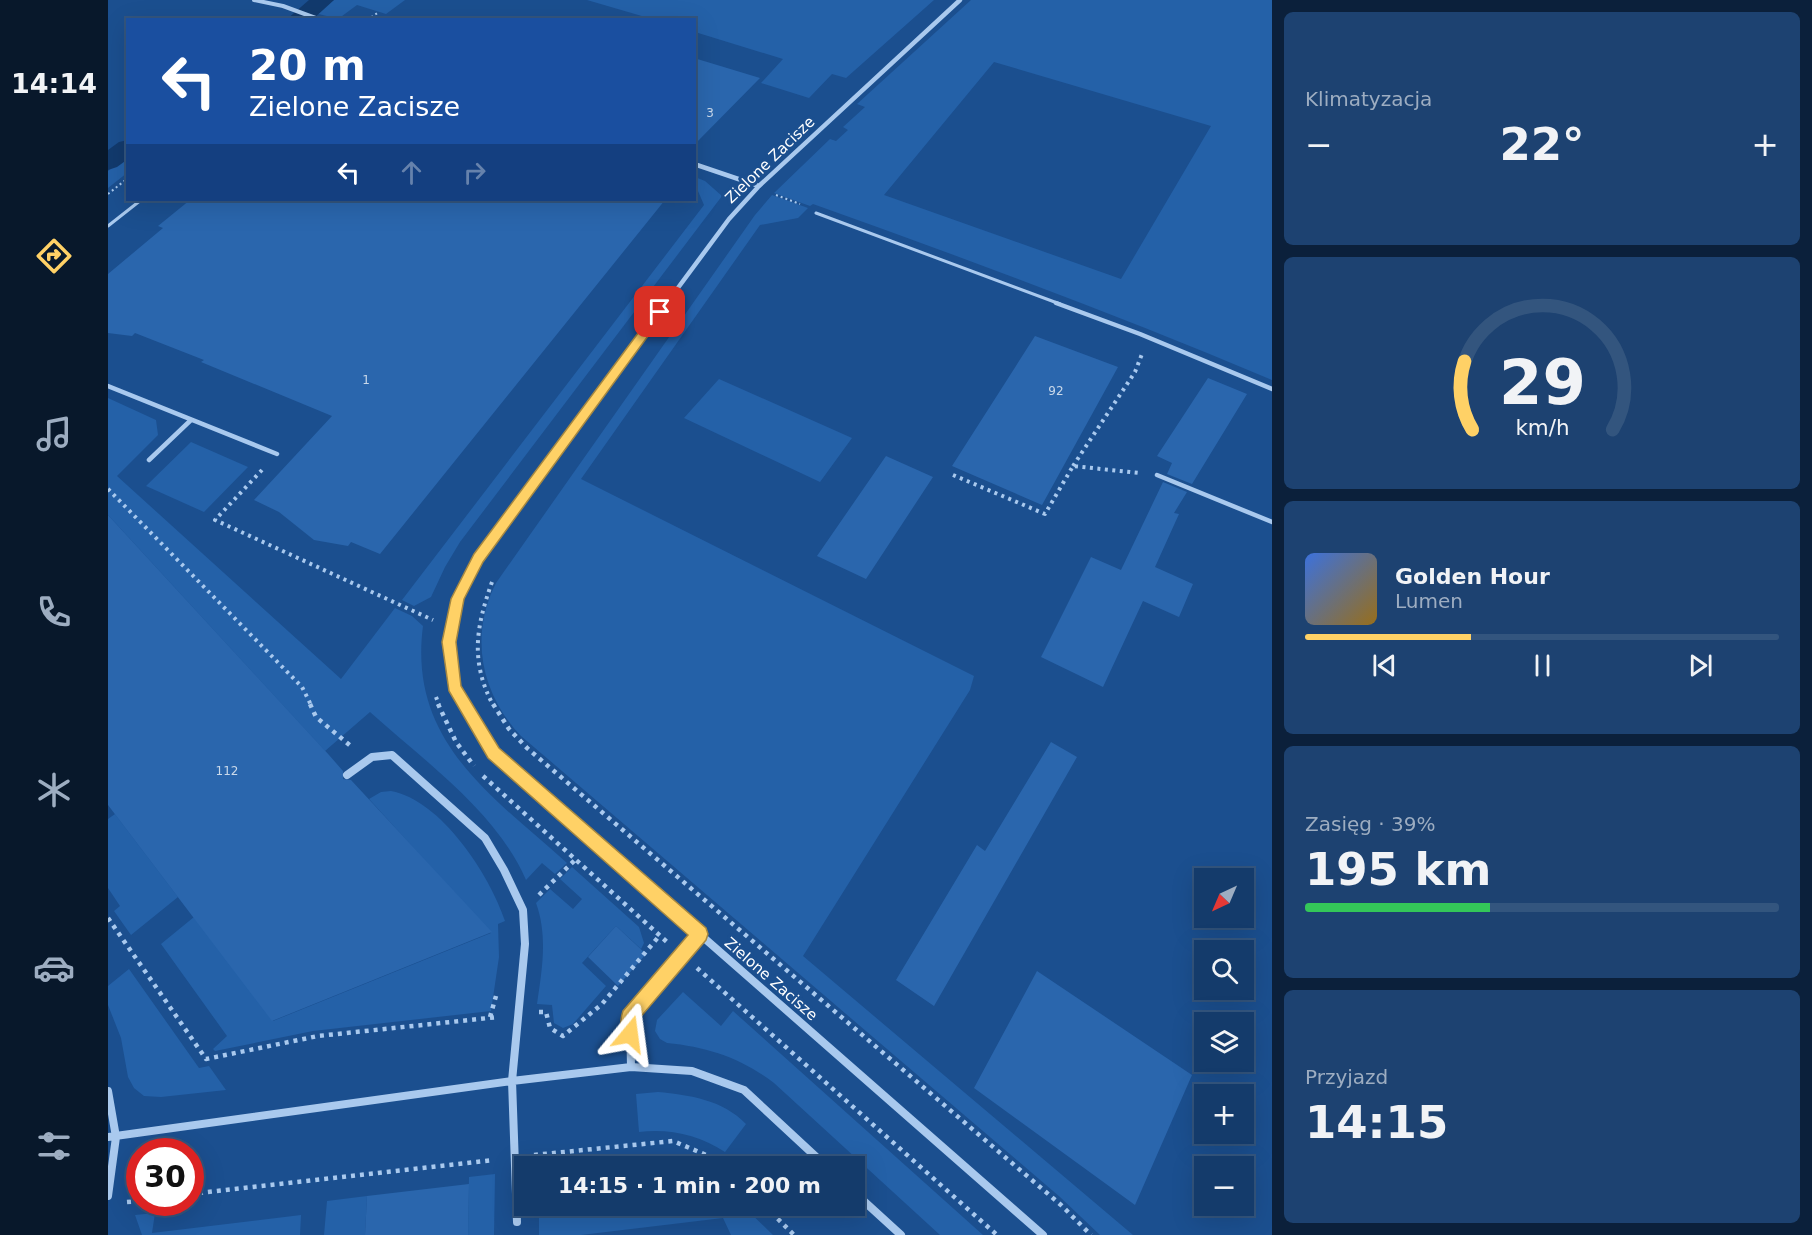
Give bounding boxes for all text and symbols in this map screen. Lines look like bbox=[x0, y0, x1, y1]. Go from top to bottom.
text: 20 m bbox=[249, 41, 366, 90]
icon: left bbox=[150, 42, 228, 120]
text: 14:14 bbox=[11, 68, 97, 99]
text: Klimatyzacja bbox=[1305, 87, 1432, 111]
text: Zielone Zacisze bbox=[249, 91, 460, 122]
house number: 3 bbox=[706, 106, 714, 120]
street label: Zielone Zacisze bbox=[722, 113, 818, 207]
text: 22° bbox=[1499, 118, 1585, 171]
text: − bbox=[1305, 125, 1333, 164]
text: + bbox=[1751, 125, 1779, 164]
icon: left bbox=[332, 156, 365, 189]
icon: ahead bbox=[395, 156, 428, 189]
icon: right bbox=[458, 156, 491, 189]
icon: directions bbox=[33, 235, 75, 277]
pin bbox=[634, 286, 685, 337]
icon: arrive bbox=[643, 295, 676, 328]
text: 29 bbox=[1499, 346, 1585, 419]
house number: 1 bbox=[362, 373, 370, 387]
house number: 92 bbox=[1048, 384, 1064, 398]
icon: music bbox=[33, 413, 75, 455]
text: km/h bbox=[1515, 415, 1569, 440]
text: Golden Hour bbox=[1395, 564, 1550, 589]
text: Lumen bbox=[1395, 589, 1463, 613]
icon: phone bbox=[33, 591, 75, 633]
icon: previous bbox=[1368, 649, 1401, 682]
icon: pause bbox=[1526, 649, 1559, 682]
icon: next bbox=[1684, 649, 1717, 682]
house number: 112 bbox=[216, 764, 238, 778]
icon: climate bbox=[33, 769, 75, 811]
text: Zasięg · 39% bbox=[1305, 812, 1435, 836]
text: 195 km bbox=[1305, 843, 1491, 896]
north arrow bbox=[1194, 868, 1254, 928]
map controls bbox=[1194, 868, 1254, 1216]
street label: Zielone Zacisze bbox=[721, 934, 821, 1024]
button: search bbox=[1194, 940, 1254, 1000]
icon: car bbox=[33, 947, 75, 989]
position arrow bbox=[598, 1002, 662, 1066]
button: layers bbox=[1194, 1012, 1254, 1072]
text: Przyjazd bbox=[1305, 1065, 1388, 1089]
button: + bbox=[1194, 1084, 1254, 1144]
text: 14:15 bbox=[1305, 1096, 1448, 1149]
icon: filters bbox=[33, 1125, 75, 1167]
speed limit sign: 30 bbox=[126, 1138, 204, 1216]
button: − bbox=[1194, 1156, 1254, 1216]
text: 14:15 · 1 min · 200 m bbox=[558, 1173, 821, 1198]

